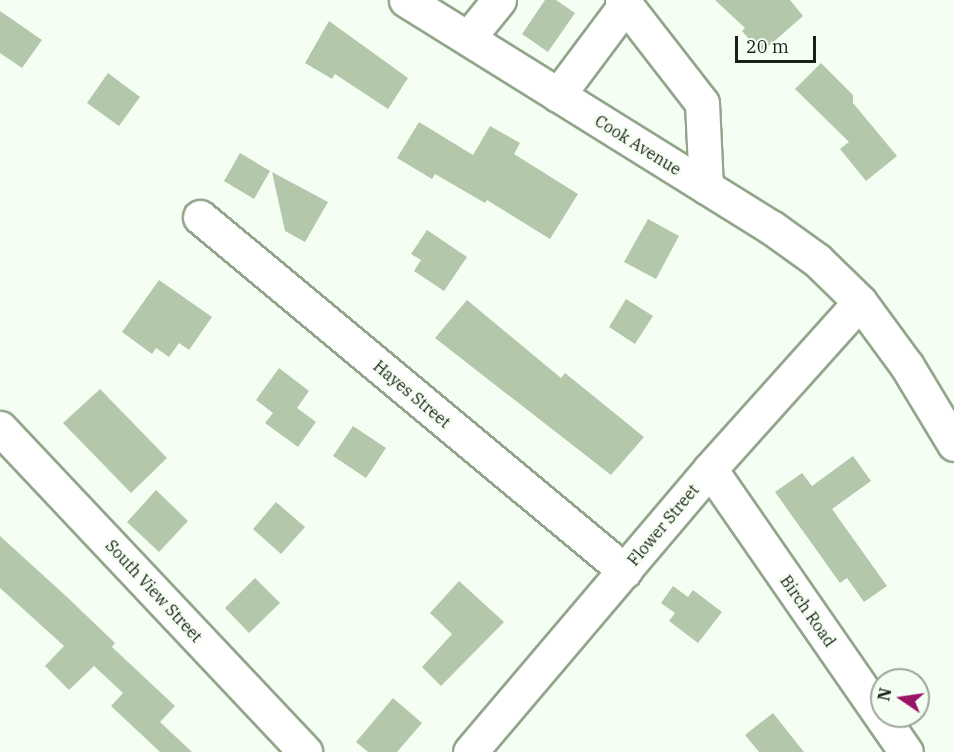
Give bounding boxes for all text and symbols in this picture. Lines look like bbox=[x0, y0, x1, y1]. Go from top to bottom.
scale bar bbox=[738, 24, 819, 62]
text: 20 m bbox=[746, 35, 789, 58]
street label: Cook Avenue bbox=[591, 111, 685, 179]
street label: Hayes Street bbox=[370, 356, 454, 432]
street label: Flower Street bbox=[623, 480, 703, 570]
street label: South View Street bbox=[102, 536, 206, 646]
street label: Birch Road bbox=[776, 572, 840, 650]
north arrow bbox=[870, 668, 930, 728]
text: N bbox=[873, 686, 896, 703]

